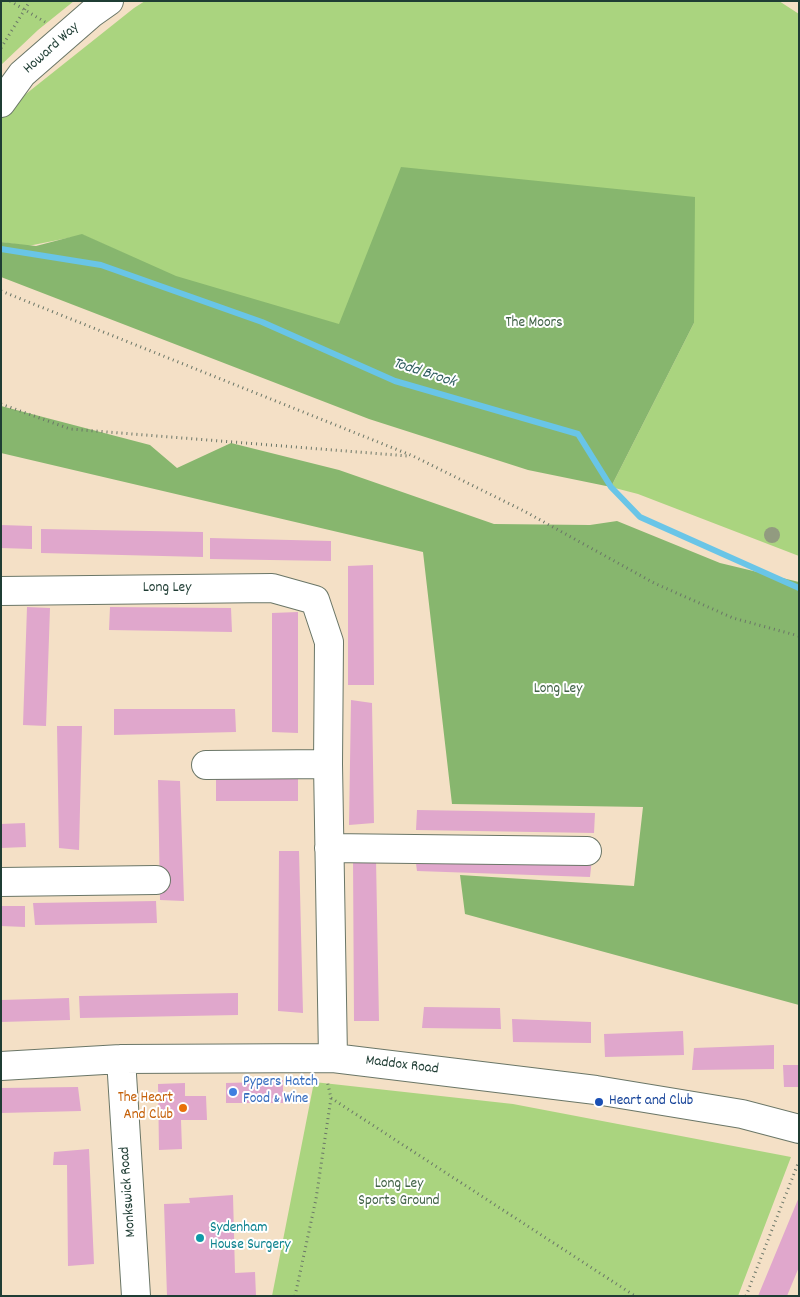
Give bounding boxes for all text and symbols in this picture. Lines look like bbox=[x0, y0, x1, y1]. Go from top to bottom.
street label: Howard Way bbox=[20, 19, 84, 79]
park label: The Moors bbox=[506, 315, 562, 333]
water label: Todd Brook bbox=[390, 355, 458, 393]
street label: Long Ley bbox=[143, 580, 191, 598]
park label: Long Ley bbox=[534, 681, 582, 699]
street label: Maddox Road bbox=[364, 1053, 440, 1079]
place label: Pypers Hatch Food & Wine bbox=[243, 1074, 318, 1109]
marker: Pypers Hatch Food & Wine bbox=[227, 1086, 239, 1098]
place label: The Heart And Club bbox=[118, 1090, 173, 1125]
place label: Heart and Club bbox=[609, 1093, 693, 1111]
marker: Heart and Club bbox=[593, 1096, 605, 1108]
marker: The Heart And Club bbox=[177, 1102, 189, 1114]
street label: Monkswick Road bbox=[117, 1146, 141, 1238]
park label: Long Ley Sports Ground bbox=[358, 1176, 440, 1211]
place label: Sydenham House Surgery bbox=[210, 1220, 291, 1255]
marker: Sydenham House Surgery bbox=[194, 1232, 206, 1244]

